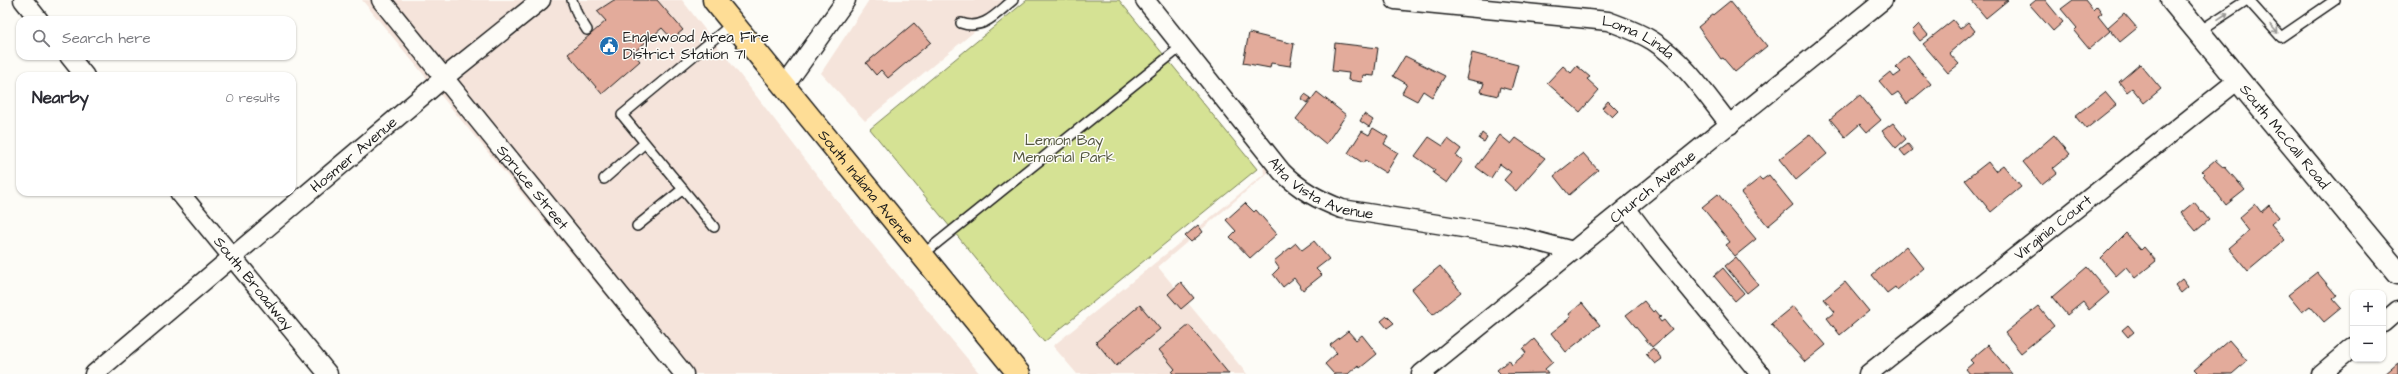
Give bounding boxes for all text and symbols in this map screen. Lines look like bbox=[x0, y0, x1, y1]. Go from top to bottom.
street label: Loma Linda bbox=[1601, 10, 1679, 65]
one-way arrow bbox=[2217, 12, 2228, 20]
search box bbox=[16, 16, 296, 60]
one-way arrow bbox=[2270, 24, 2279, 34]
icon: search bbox=[30, 27, 52, 49]
place label: Englewood Area Fire District Station 71 bbox=[623, 27, 769, 65]
text: Search here bbox=[62, 28, 151, 49]
public building icon: Englewood Area Fire District Station 71 bbox=[598, 35, 620, 57]
street label: South McCall Road bbox=[2235, 80, 2334, 194]
text: Nearby bbox=[32, 86, 89, 110]
text: 0 results bbox=[225, 89, 280, 107]
street label: Hosmer Avenue bbox=[306, 112, 402, 198]
street label: South Indiana Avenue bbox=[813, 125, 919, 249]
park label: Lemon Bay Memorial Park bbox=[1013, 130, 1115, 168]
street label: Spruce Street bbox=[491, 141, 573, 235]
street label: Church Avenue bbox=[1605, 145, 1701, 228]
street label: Alta Vista Avenue bbox=[1263, 153, 1375, 225]
street label: Virginia Court bbox=[2010, 190, 2097, 265]
street label: South Broadway bbox=[209, 232, 298, 336]
map controls bbox=[2350, 290, 2386, 362]
button: + bbox=[2350, 290, 2386, 326]
button: − bbox=[2350, 326, 2386, 362]

